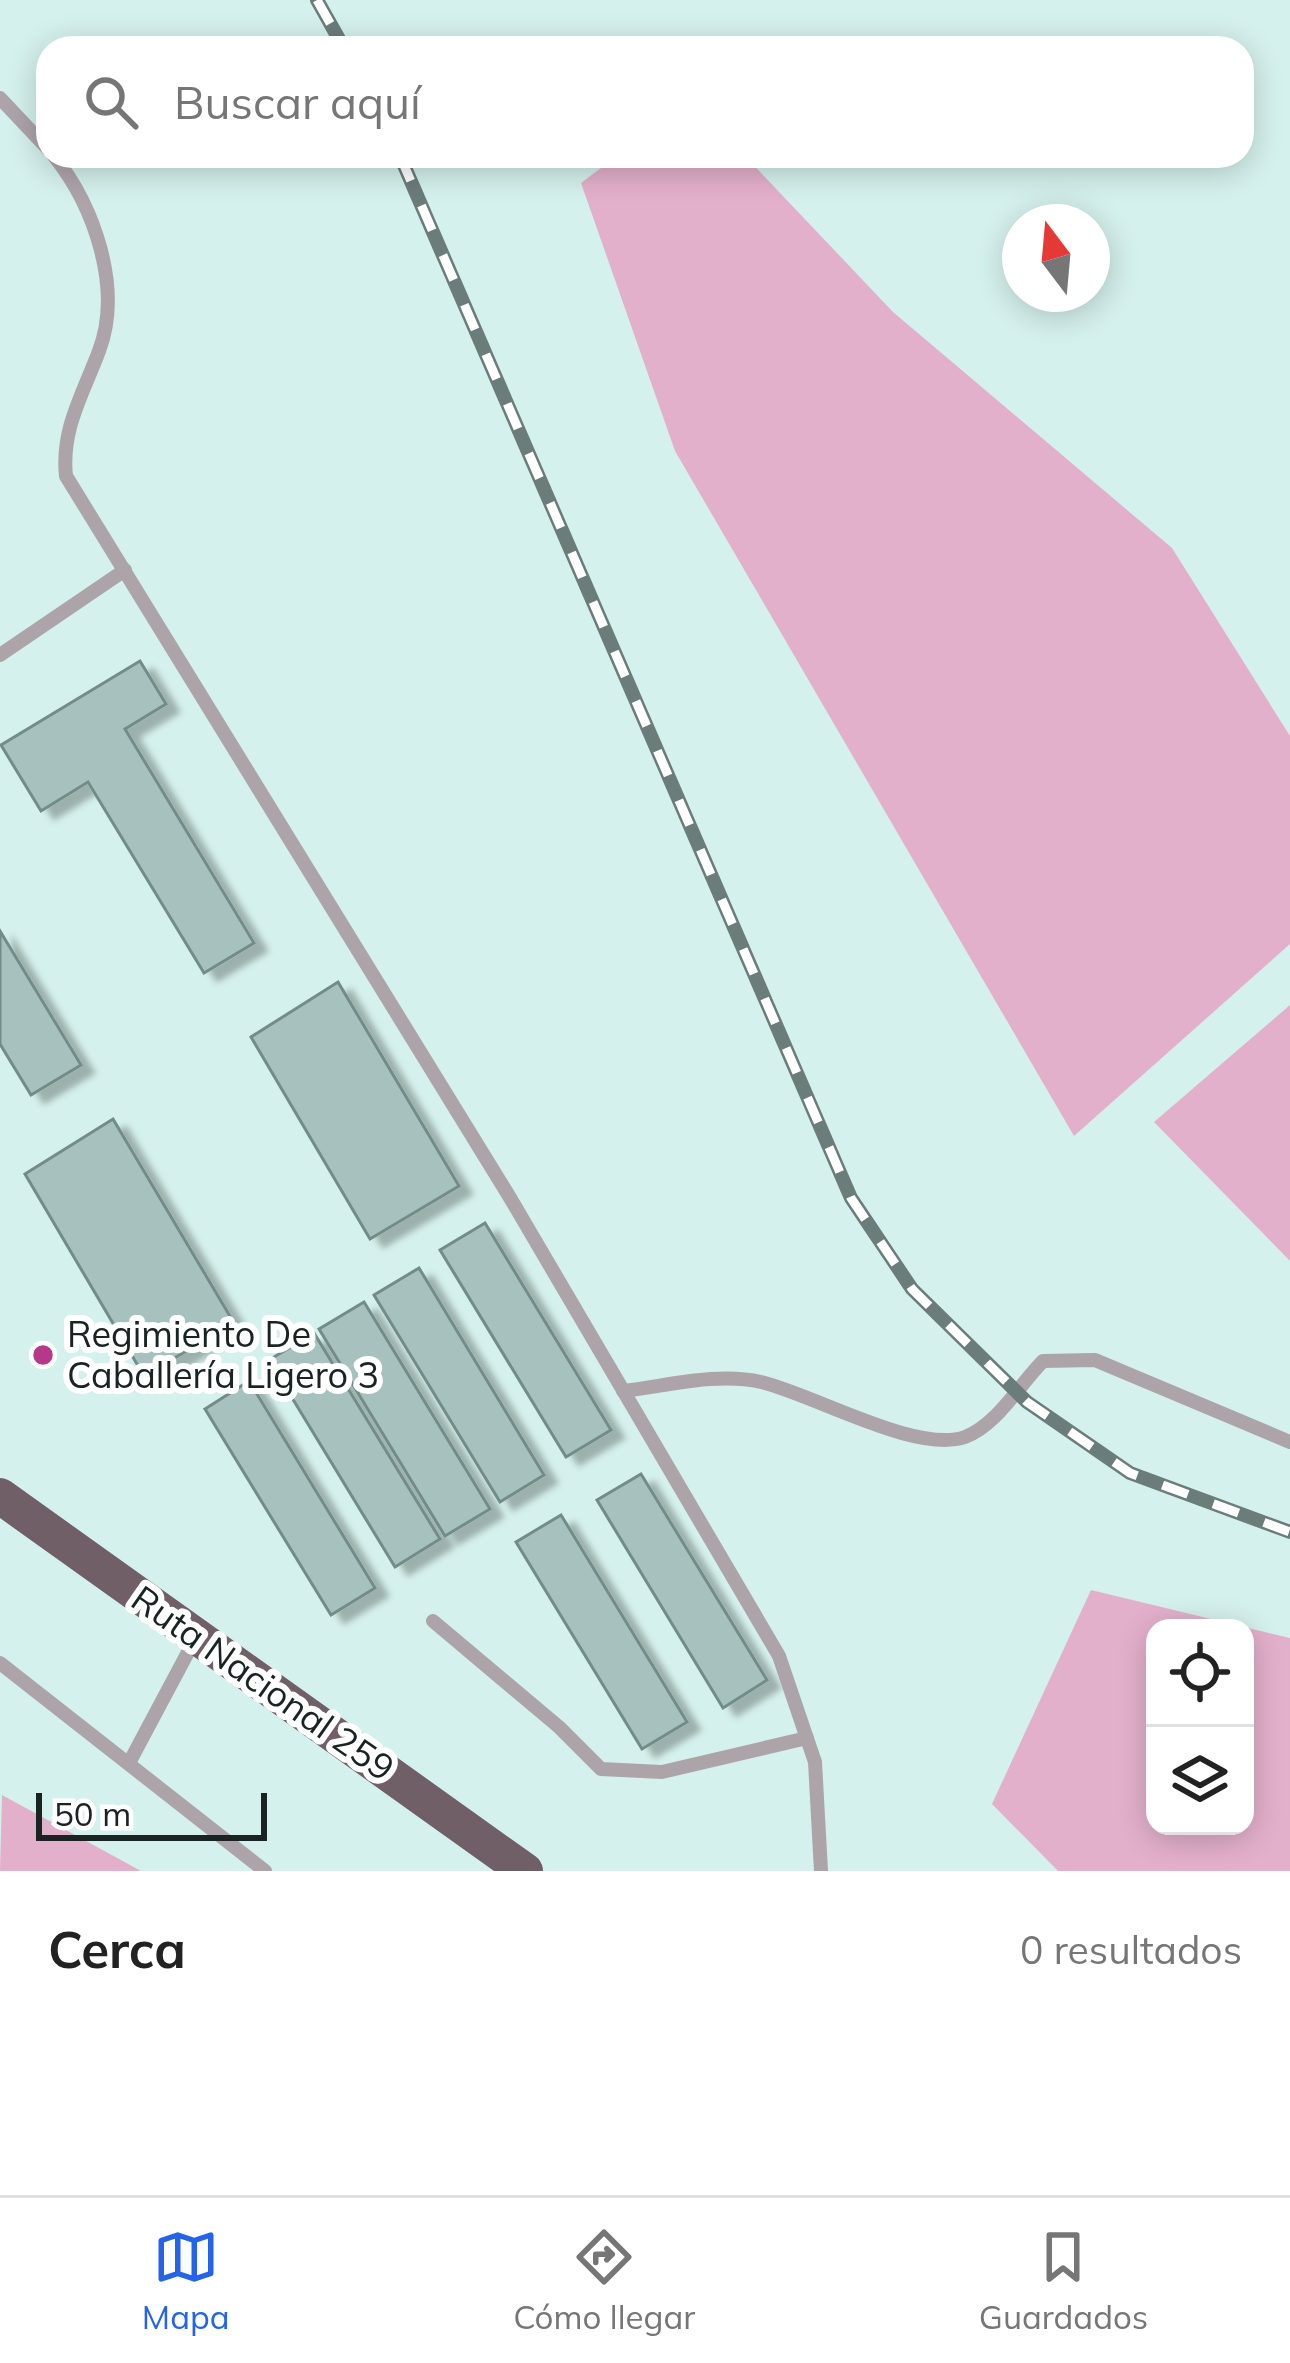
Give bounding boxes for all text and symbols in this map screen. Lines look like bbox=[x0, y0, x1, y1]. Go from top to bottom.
search box bbox=[36, 36, 1254, 168]
icon: search bbox=[78, 69, 144, 135]
text: Buscar aquí bbox=[174, 74, 421, 130]
north arrow bbox=[1002, 204, 1110, 312]
place label: Regimiento De Caballería Ligero 3 bbox=[67, 1311, 379, 1397]
marker: Regimiento De Caballería Ligero 3 bbox=[30, 1342, 56, 1368]
street label: Ruta Nacional 259 bbox=[123, 1575, 403, 1790]
map controls bbox=[1146, 1619, 1254, 1835]
button: locate bbox=[1146, 1619, 1254, 1727]
button: layers bbox=[1146, 1727, 1254, 1835]
scale bar bbox=[36, 1787, 267, 1840]
text: 50 m bbox=[54, 1793, 131, 1834]
text: Cerca bbox=[48, 1917, 186, 1981]
text: 0 resultados bbox=[1020, 1925, 1242, 1974]
tab: Mapa bbox=[142, 2224, 230, 2337]
tab: Cómo llegar bbox=[513, 2224, 695, 2337]
tab: Guardados bbox=[979, 2224, 1148, 2337]

